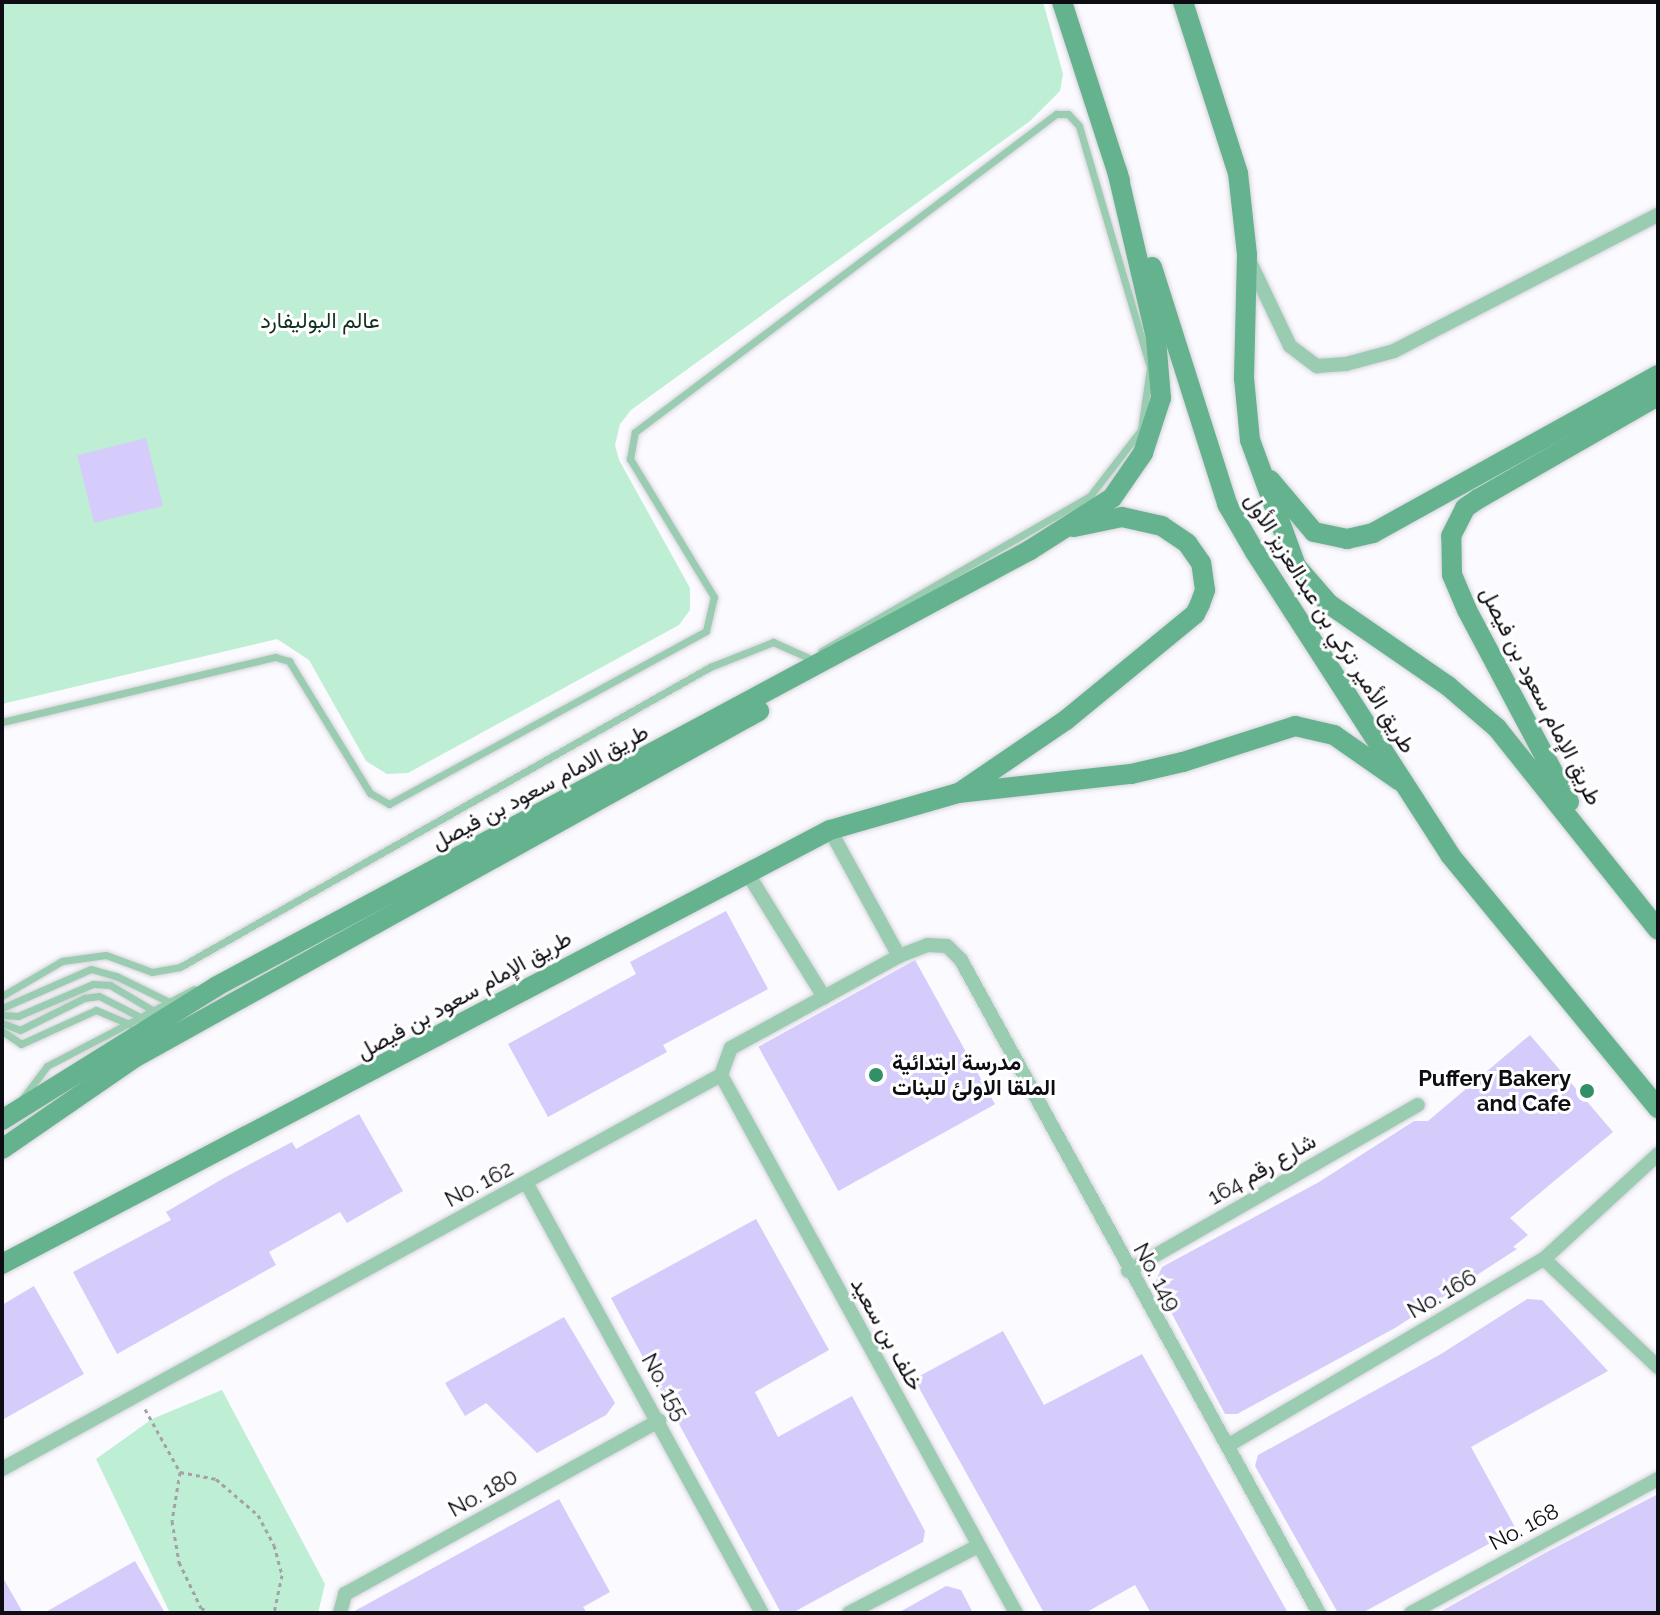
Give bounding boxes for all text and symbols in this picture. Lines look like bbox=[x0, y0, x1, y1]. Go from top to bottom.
park label: عالم البوليفارد bbox=[260, 308, 380, 334]
street label: طريق الأمير تركي بن عبدالعزيز الأول bbox=[1239, 488, 1421, 758]
street label: طريق الإمام سعود بن فيصل bbox=[1474, 582, 1608, 810]
street label: طريق الامام سعود بن فيصل bbox=[427, 719, 653, 855]
street label: طريق الإمام سعود بن فيصل bbox=[352, 925, 576, 1065]
place label: مدرسة ابتدائية الملقا الاولئ للبنات bbox=[892, 1049, 1056, 1100]
place label: Puffery Bakery and Cafe bbox=[1418, 1065, 1571, 1116]
marker: مدرسة ابتدائية الملقا الاولئ للبنات bbox=[867, 1066, 885, 1084]
marker: Puffery Bakery and Cafe bbox=[1578, 1082, 1596, 1100]
street label: شارع رقم 164 bbox=[1203, 1128, 1321, 1210]
street label: No. 162 bbox=[440, 1155, 518, 1213]
street label: No. 149 bbox=[1128, 1238, 1186, 1316]
street label: No. 166 bbox=[1403, 1264, 1481, 1324]
street label: خلف بن سعيد bbox=[845, 1273, 929, 1395]
street label: No. 155 bbox=[636, 1349, 694, 1425]
street label: No. 180 bbox=[444, 1463, 522, 1523]
street label: No. 168 bbox=[1485, 1498, 1563, 1556]

